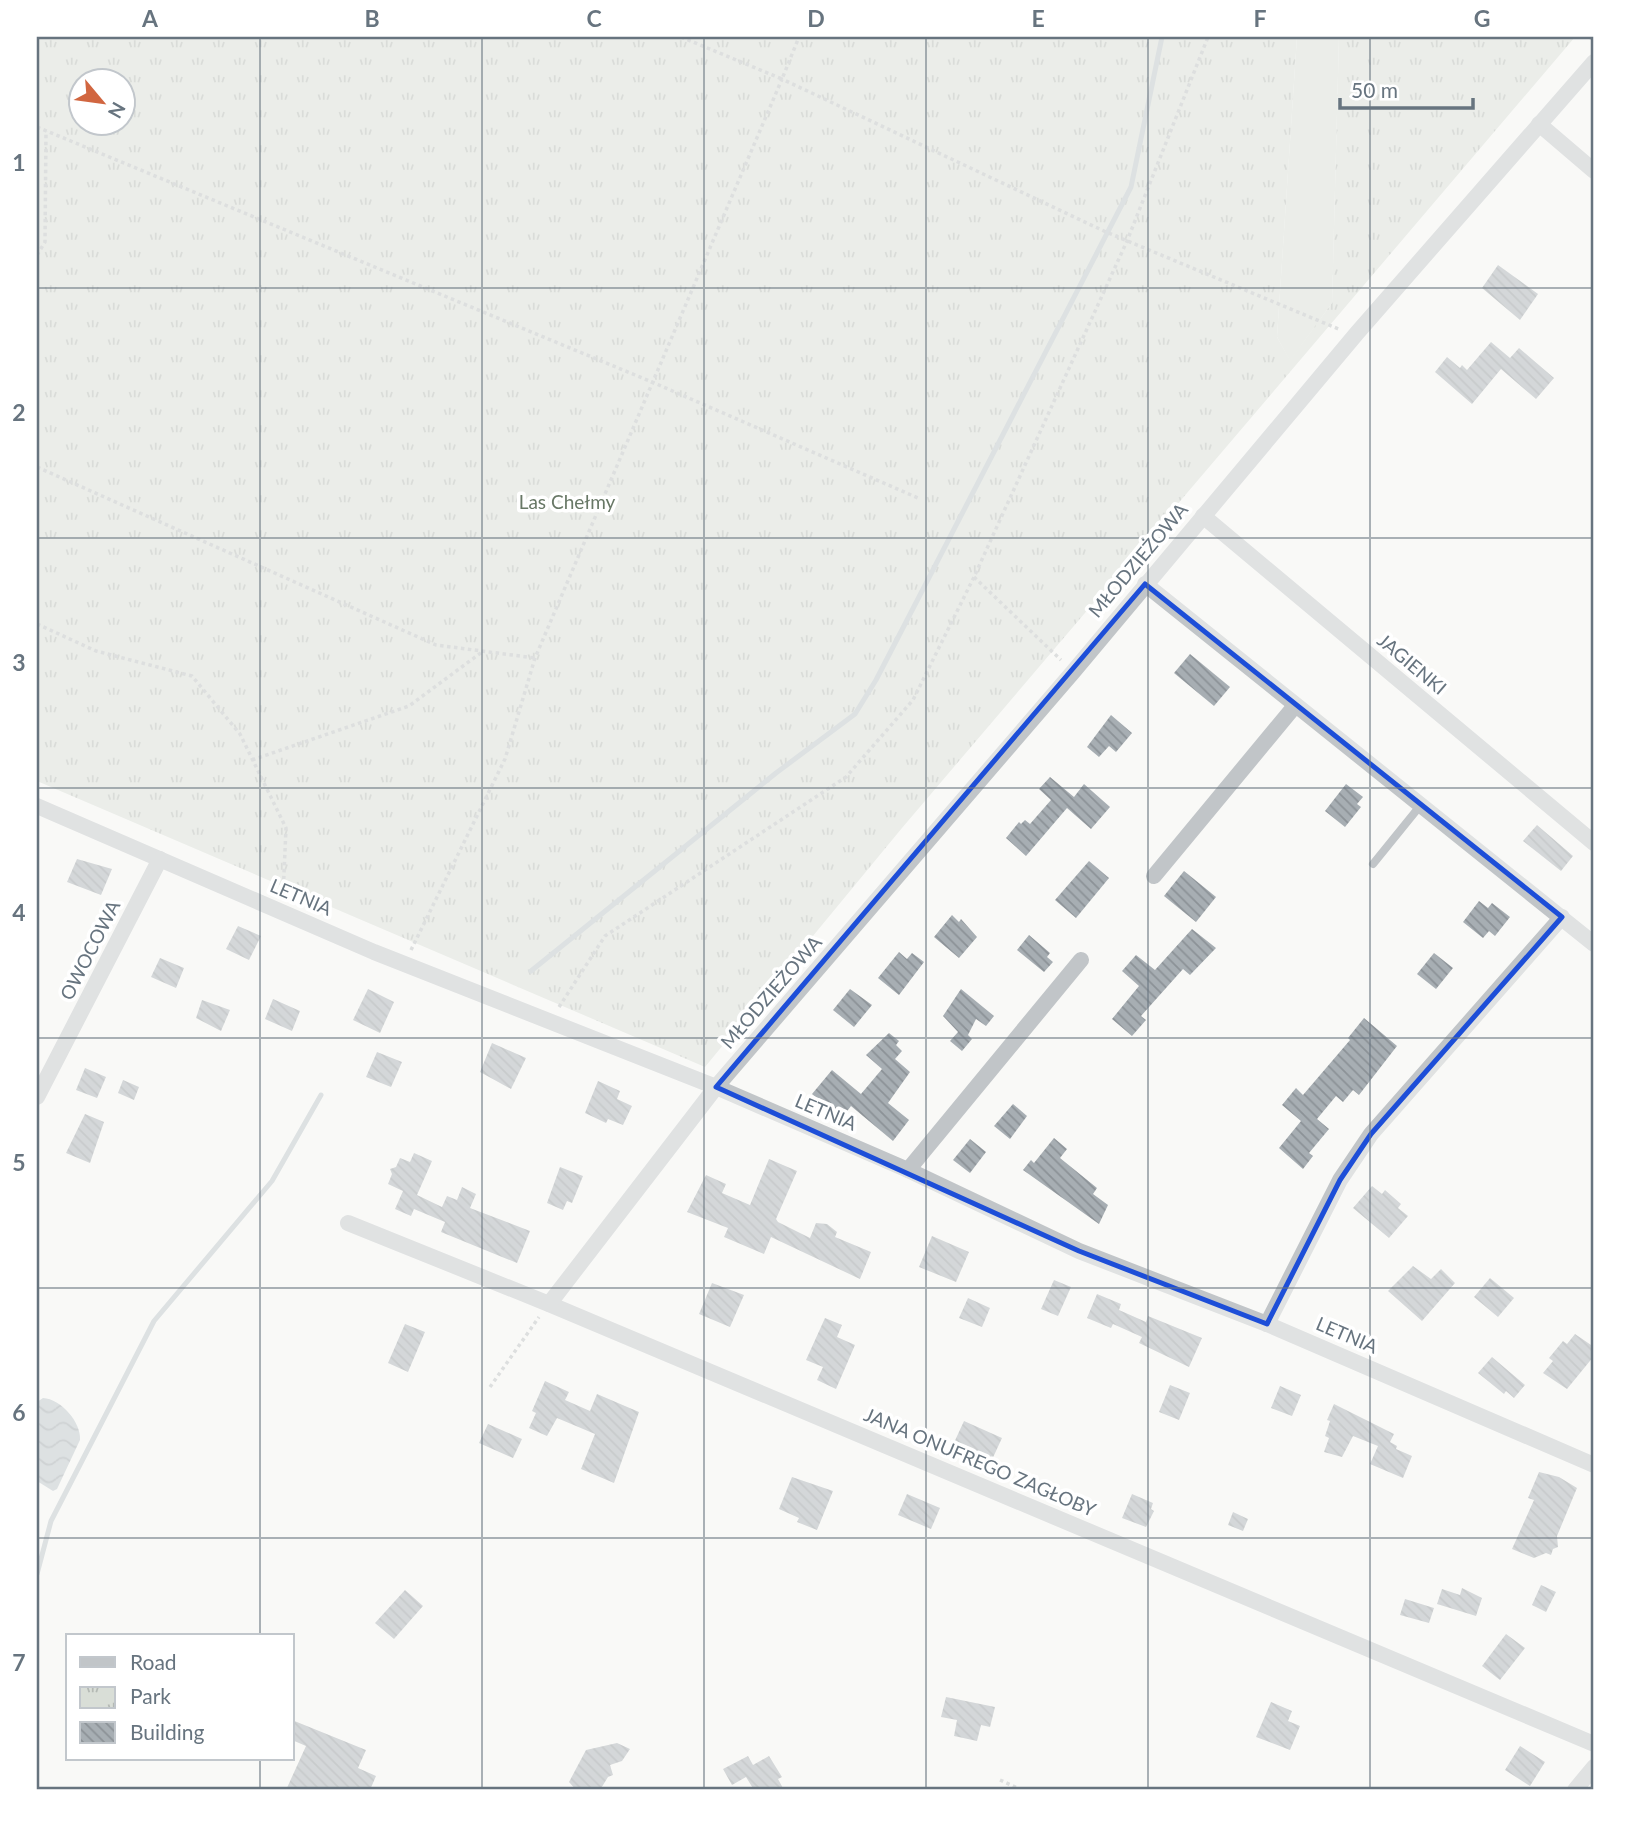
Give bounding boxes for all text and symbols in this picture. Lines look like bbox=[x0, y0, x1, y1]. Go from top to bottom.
text: A bbox=[141, 4, 159, 32]
text: B bbox=[364, 4, 380, 32]
text: C bbox=[586, 4, 602, 32]
text: D bbox=[807, 4, 825, 32]
text: E bbox=[1031, 4, 1045, 32]
text: F bbox=[1253, 4, 1267, 32]
text: G bbox=[1474, 4, 1490, 32]
north arrow bbox=[66, 66, 136, 136]
scale bar bbox=[1340, 66, 1474, 110]
text: 50 m bbox=[1351, 77, 1398, 102]
text: N bbox=[104, 99, 131, 122]
text: 1 bbox=[12, 148, 26, 176]
text: 2 bbox=[12, 398, 26, 426]
park label: Las Chełmy bbox=[519, 490, 616, 513]
street label: MŁODZIEŻOWA bbox=[1083, 498, 1192, 621]
street label: JAGIENKI bbox=[1373, 628, 1451, 699]
text: 3 bbox=[12, 648, 26, 676]
street label: LETNIA bbox=[267, 873, 336, 920]
street label: OWOCOWA bbox=[55, 896, 125, 1003]
text: 4 bbox=[12, 898, 26, 926]
street label: MŁODZIEŻOWA bbox=[715, 930, 826, 1053]
street label: LETNIA bbox=[792, 1088, 861, 1135]
text: 5 bbox=[12, 1148, 26, 1176]
street label: LETNIA bbox=[1313, 1311, 1382, 1358]
text: 6 bbox=[12, 1398, 26, 1426]
street label: JANA ONUFREGO ZAGŁOBY bbox=[861, 1402, 1100, 1521]
legend bbox=[66, 1634, 294, 1760]
text: 7 bbox=[12, 1648, 26, 1676]
text: Road bbox=[130, 1649, 177, 1674]
text: Park bbox=[130, 1683, 171, 1708]
text: Building bbox=[130, 1719, 205, 1744]

